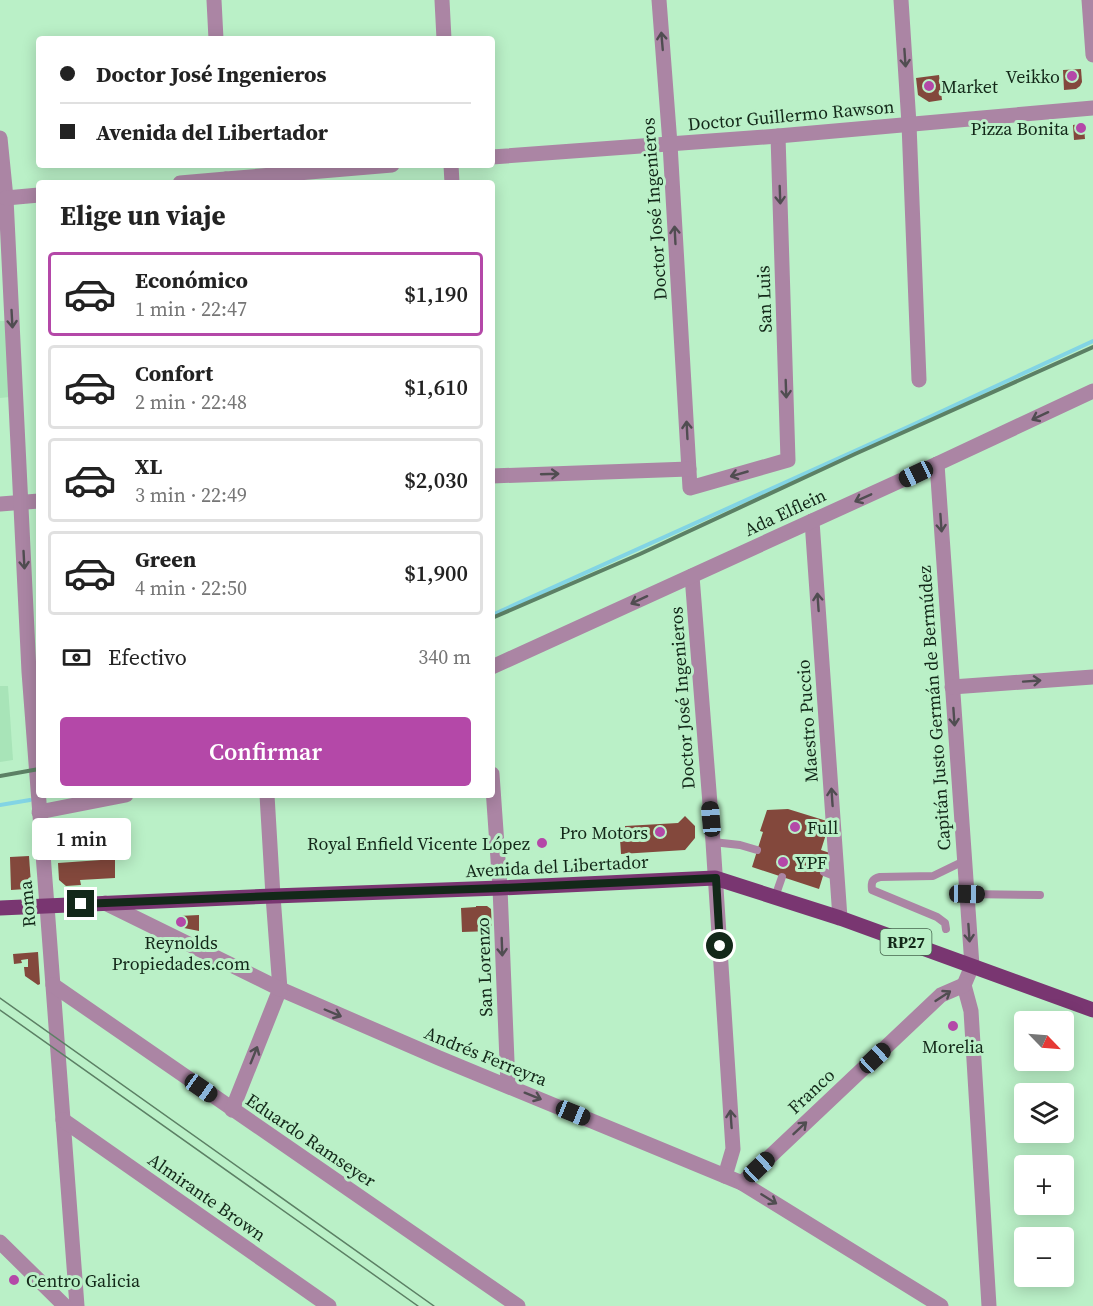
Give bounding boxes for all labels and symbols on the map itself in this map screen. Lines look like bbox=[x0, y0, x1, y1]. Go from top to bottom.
one-way arrow bbox=[656, 31, 667, 51]
one-way arrow bbox=[899, 48, 910, 68]
place label: Veikko bbox=[1005, 64, 1060, 89]
marker: Veikko bbox=[1065, 69, 1079, 83]
place label: Market bbox=[941, 74, 998, 99]
marker: Market bbox=[922, 79, 936, 93]
street label: Doctor Guillermo Rawson bbox=[686, 93, 896, 137]
place label: Pizza Bonita bbox=[971, 116, 1070, 141]
street label: Doctor José Ingenieros bbox=[635, 117, 673, 301]
marker: Pizza Bonita bbox=[1074, 121, 1088, 135]
one-way arrow bbox=[774, 184, 786, 204]
one-way arrow bbox=[670, 226, 681, 246]
street label: San Luis bbox=[750, 265, 778, 333]
one-way arrow bbox=[7, 309, 18, 329]
one-way arrow bbox=[781, 379, 792, 399]
one-way arrow bbox=[1032, 410, 1050, 422]
one-way arrow bbox=[681, 420, 692, 440]
car bbox=[896, 458, 936, 490]
one-way arrow bbox=[540, 468, 560, 479]
one-way arrow bbox=[730, 469, 749, 480]
street label: Ada Elflein bbox=[740, 482, 830, 542]
one-way arrow bbox=[855, 492, 873, 504]
one-way arrow bbox=[935, 512, 946, 532]
one-way arrow bbox=[19, 550, 30, 570]
street label: Capitán Justo Germán de Bermúdez bbox=[912, 565, 956, 851]
one-way arrow bbox=[812, 593, 823, 613]
one-way arrow bbox=[631, 595, 649, 607]
street label: Doctor José Ingenieros bbox=[663, 606, 701, 790]
street label: Maestro Puccio bbox=[790, 659, 824, 783]
one-way arrow bbox=[1021, 676, 1041, 687]
one-way arrow bbox=[949, 707, 960, 727]
one-way arrow bbox=[826, 787, 837, 807]
car bbox=[700, 800, 722, 838]
place label: Full bbox=[807, 815, 838, 840]
callout: 1 min bbox=[32, 817, 130, 859]
place label: Pro Motors bbox=[560, 820, 648, 845]
marker: Full bbox=[788, 820, 802, 834]
marker: Pro Motors bbox=[653, 825, 667, 839]
place label: Royal Enfield Vicente López bbox=[307, 831, 530, 856]
marker: Royal Enfield Vicente López bbox=[535, 836, 549, 850]
street label: Avenida del Libertador bbox=[465, 849, 650, 883]
place label: YPF bbox=[795, 850, 827, 875]
marker: YPF bbox=[776, 855, 790, 869]
street label: Roma bbox=[12, 879, 41, 928]
car bbox=[949, 885, 985, 903]
route end bbox=[67, 890, 94, 917]
marker: Reynolds Propiedades.com bbox=[174, 915, 188, 929]
street label: San Lorenzo bbox=[470, 917, 498, 1017]
one-way arrow bbox=[964, 922, 975, 942]
road number: RP27 bbox=[880, 929, 932, 955]
place label: Reynolds Propiedades.com bbox=[112, 930, 250, 976]
route start bbox=[706, 932, 733, 959]
one-way arrow bbox=[497, 936, 508, 956]
one-way arrow bbox=[934, 990, 951, 1002]
one-way arrow bbox=[324, 1007, 342, 1019]
north arrow bbox=[1014, 1011, 1074, 1071]
marker: Morelia bbox=[946, 1019, 960, 1033]
street label: Andrés Ferreyra bbox=[421, 1020, 552, 1092]
place label: Morelia bbox=[922, 1034, 985, 1059]
car bbox=[856, 1039, 894, 1077]
one-way arrow bbox=[249, 1047, 260, 1065]
street label: Franco bbox=[782, 1063, 840, 1119]
car bbox=[181, 1070, 221, 1106]
street label: Eduardo Ramseyer bbox=[241, 1087, 381, 1193]
one-way arrow bbox=[523, 1091, 541, 1102]
car bbox=[553, 1098, 593, 1128]
one-way arrow bbox=[725, 1109, 736, 1129]
one-way arrow bbox=[792, 1122, 807, 1136]
street label: Almirante Brown bbox=[143, 1147, 271, 1247]
car bbox=[740, 1148, 778, 1186]
one-way arrow bbox=[760, 1194, 777, 1206]
place label: Centro Galicia bbox=[26, 1268, 141, 1293]
marker: Centro Galicia bbox=[7, 1273, 21, 1287]

